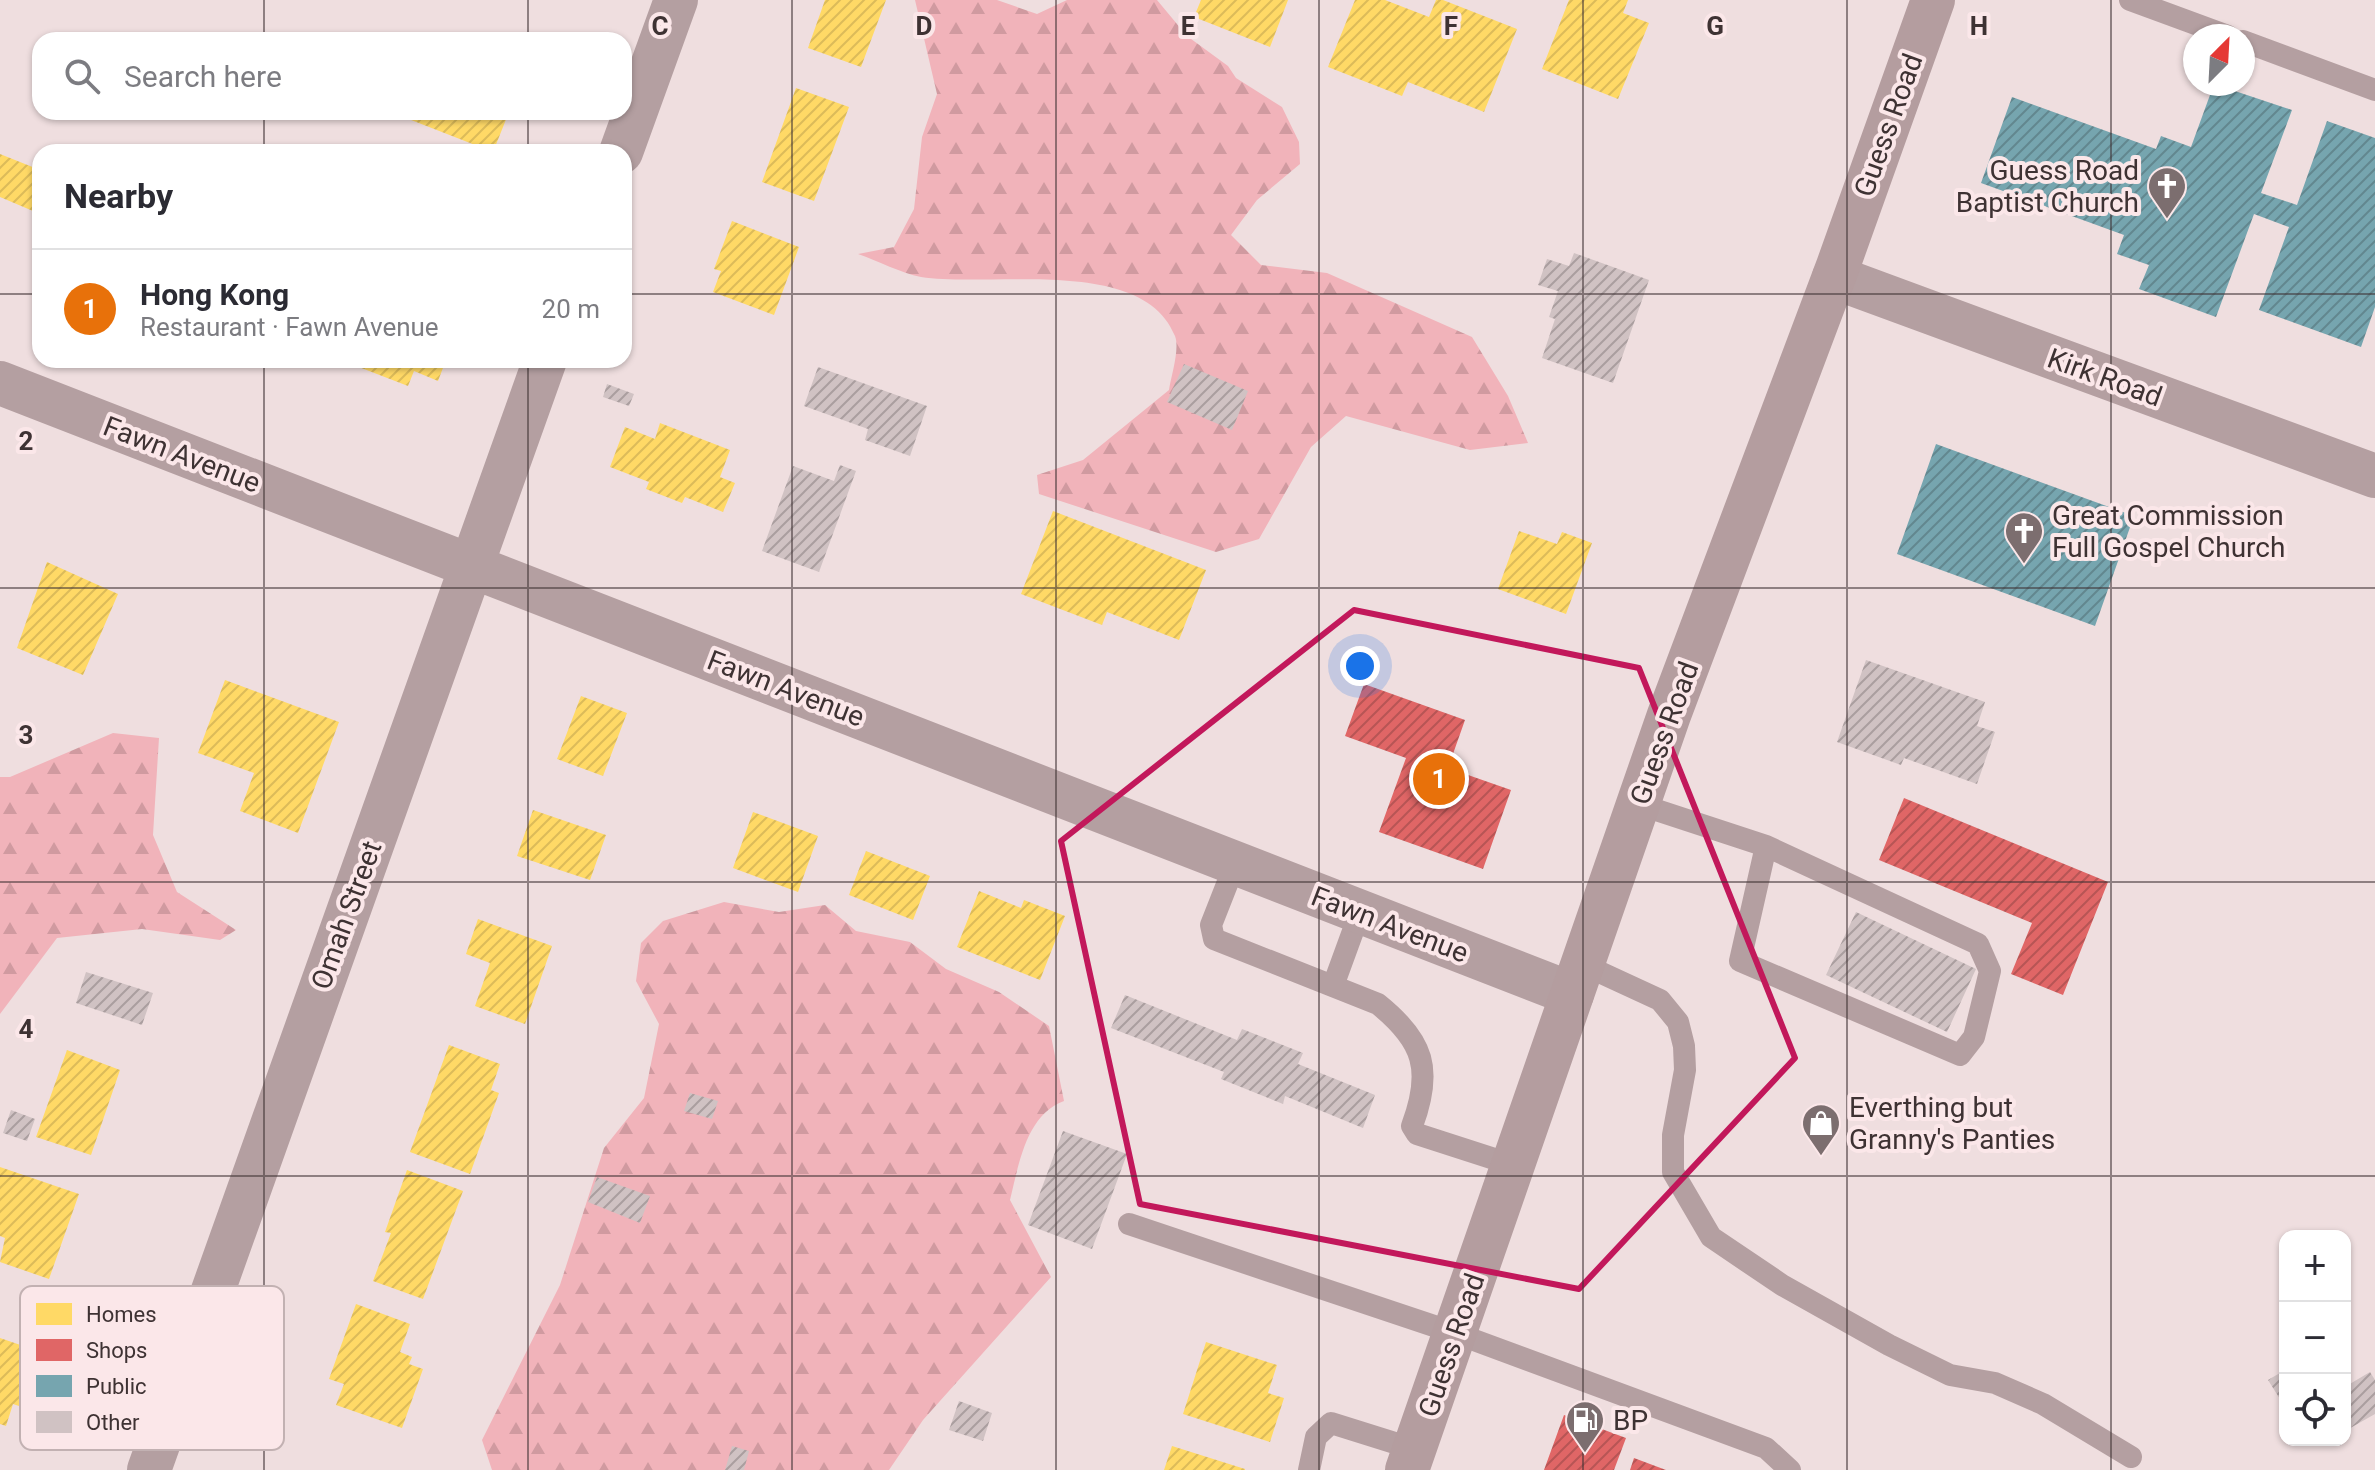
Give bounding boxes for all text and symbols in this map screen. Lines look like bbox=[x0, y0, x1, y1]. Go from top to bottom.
text: C bbox=[651, 11, 669, 41]
text: D bbox=[916, 11, 932, 41]
text: E bbox=[1181, 11, 1196, 41]
text: F bbox=[1444, 11, 1458, 41]
text: G bbox=[1706, 11, 1724, 41]
text: H bbox=[1970, 11, 1988, 41]
north arrow bbox=[2183, 24, 2255, 96]
search box bbox=[32, 32, 632, 120]
street label: Guess Road bbox=[1847, 49, 1930, 201]
icon: search bbox=[60, 54, 104, 98]
text: Search here bbox=[124, 59, 282, 94]
place label: Guess Road Baptist Church bbox=[1956, 154, 2139, 219]
church icon: Guess Road Baptist Church bbox=[2146, 165, 2188, 220]
text: Nearby bbox=[64, 176, 173, 216]
text: Hong Kong bbox=[140, 277, 289, 312]
text: 1 bbox=[83, 294, 97, 324]
text: 20 m bbox=[542, 294, 600, 324]
text: Restaurant · Fawn Avenue bbox=[140, 312, 439, 342]
street label: Kirk Road bbox=[2043, 342, 2167, 413]
street label: Fawn Avenue bbox=[99, 409, 265, 499]
text: 2 bbox=[19, 426, 33, 456]
place label: Great Commission Full Gospel Church bbox=[2052, 499, 2285, 564]
church icon: Great Commission Full Gospel Church bbox=[2003, 510, 2045, 565]
street label: Fawn Avenue bbox=[703, 643, 869, 733]
your location bbox=[1340, 646, 1380, 686]
street label: Guess Road bbox=[1623, 657, 1706, 809]
text: 3 bbox=[19, 720, 33, 750]
pin: 1 bbox=[1413, 749, 1465, 809]
street label: Omah Street bbox=[304, 837, 389, 994]
street label: Fawn Avenue bbox=[1307, 879, 1473, 969]
text: 4 bbox=[19, 1014, 34, 1044]
place label: Everthing but Granny's Panties bbox=[1849, 1091, 2055, 1156]
shop icon: Everthing but Granny's Panties bbox=[1800, 1102, 1842, 1157]
map controls bbox=[2279, 1230, 2351, 1446]
button: + bbox=[2279, 1230, 2351, 1302]
street label: Guess Road bbox=[1412, 1269, 1491, 1421]
legend bbox=[20, 1286, 284, 1450]
text: Homes bbox=[86, 1302, 157, 1327]
button: − bbox=[2279, 1302, 2351, 1374]
text: Shops bbox=[86, 1338, 147, 1363]
text: Public bbox=[86, 1374, 147, 1399]
button: locate bbox=[2279, 1374, 2351, 1446]
fuel station icon: BP bbox=[1564, 1399, 1606, 1454]
place label: BP bbox=[1613, 1404, 1648, 1437]
text: Other bbox=[86, 1410, 140, 1435]

